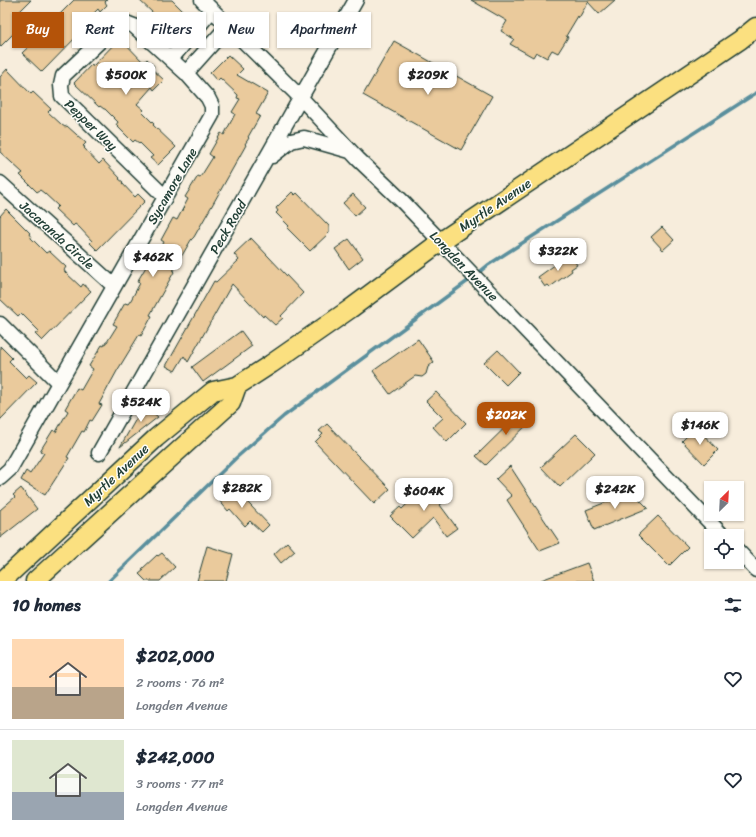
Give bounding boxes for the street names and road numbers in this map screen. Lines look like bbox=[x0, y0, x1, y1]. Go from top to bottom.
street label: Pepper Way bbox=[59, 93, 123, 157]
street label: Sycamore Lane bbox=[141, 143, 204, 229]
street label: Myrtle Avenue bbox=[454, 172, 536, 238]
street label: Jacaranda Circle bbox=[13, 194, 100, 275]
street label: Peck Road bbox=[203, 195, 253, 258]
street label: Longden Avenue bbox=[424, 225, 504, 307]
street label: Myrtle Avenue bbox=[78, 438, 155, 512]

